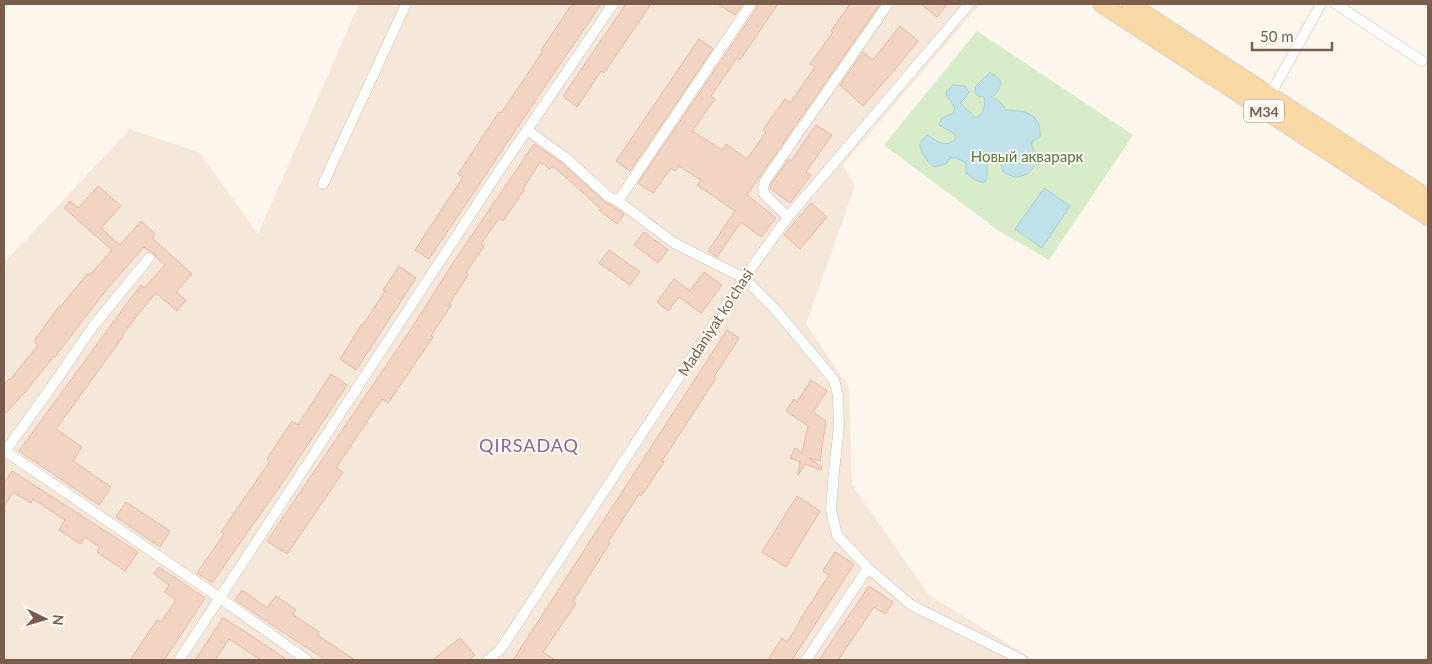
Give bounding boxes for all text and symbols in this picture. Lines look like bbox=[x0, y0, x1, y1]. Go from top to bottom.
scale bar bbox=[1252, 20, 1332, 52]
text: 50 m bbox=[1260, 27, 1294, 45]
road number: M34 bbox=[1244, 100, 1284, 122]
park label: Новый акварарк bbox=[971, 147, 1084, 165]
street label: Madaniyat ko'chasi bbox=[674, 265, 756, 379]
district label: QIRSADAQ bbox=[479, 434, 579, 456]
north arrow bbox=[20, 594, 70, 644]
text: N bbox=[50, 614, 67, 626]

